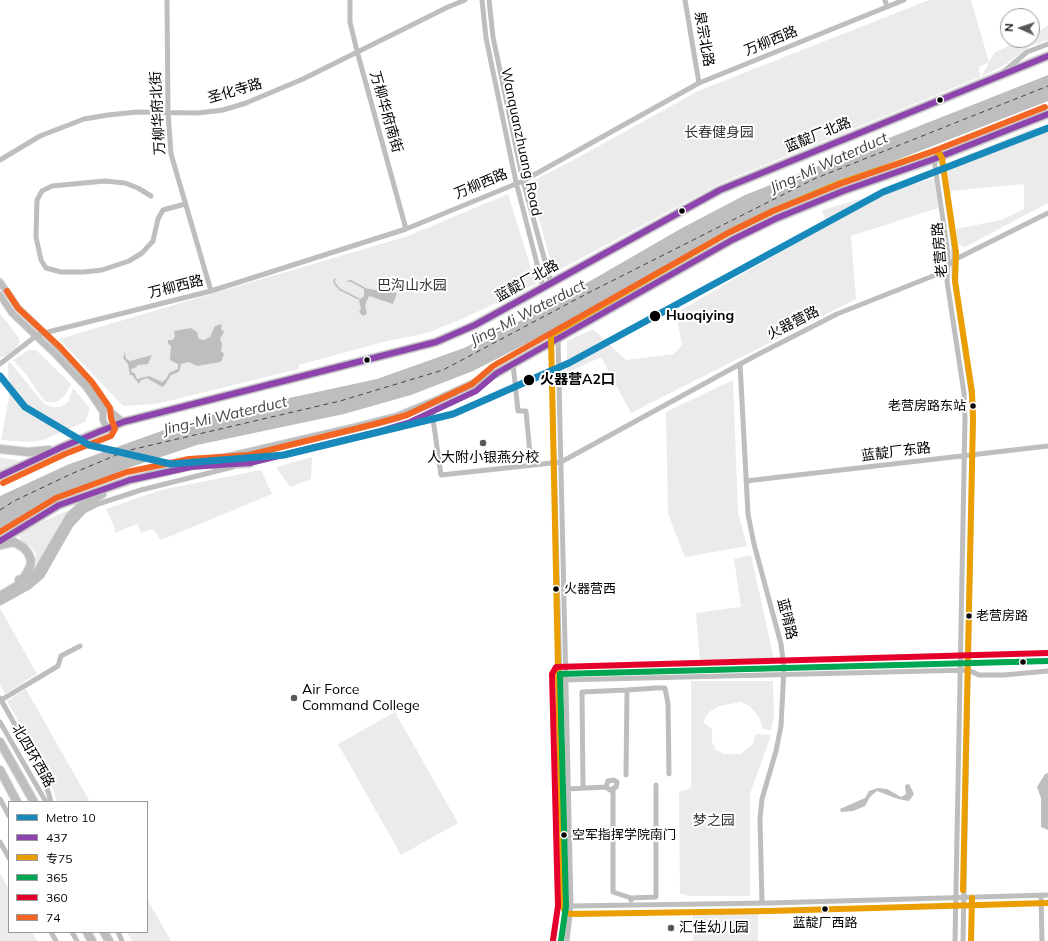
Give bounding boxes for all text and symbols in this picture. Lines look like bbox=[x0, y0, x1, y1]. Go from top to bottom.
north arrow bbox=[1000, 8, 1040, 48]
street label: 泉宗北路 bbox=[691, 10, 717, 68]
street label: 万柳西路 bbox=[742, 23, 800, 59]
text: N bbox=[1002, 23, 1016, 32]
street label: Wanquanzhuang Road bbox=[497, 66, 545, 218]
street label: 万柳华府南街 bbox=[366, 69, 406, 155]
street label: 万柳华府北街 bbox=[147, 71, 169, 155]
street label: 圣化寺路 bbox=[206, 75, 264, 107]
unlabelled marker bbox=[935, 95, 945, 105]
street label: 蓝靛厂北路 bbox=[782, 114, 854, 156]
park label: 长春健身园 bbox=[684, 125, 754, 141]
water label: Jing-Mi Waterduct bbox=[767, 129, 891, 197]
street label: 万柳西路 bbox=[452, 165, 510, 203]
unlabelled marker bbox=[677, 206, 687, 216]
street label: 老营房路 bbox=[929, 221, 951, 279]
street label: 蓝靛厂北路 bbox=[492, 257, 562, 305]
street label: 万柳西路 bbox=[147, 272, 205, 302]
water label: Jing-Mi Waterduct bbox=[467, 276, 589, 350]
park label: 巴沟山水园 bbox=[377, 278, 447, 294]
street label: 火器营路 bbox=[764, 303, 822, 343]
place label: Huoqiying bbox=[666, 308, 734, 324]
marker: Huoqiying bbox=[648, 309, 662, 323]
unlabelled marker bbox=[362, 355, 372, 365]
place label: 火器营A2口 bbox=[540, 372, 615, 388]
marker: 火器营A2口 bbox=[522, 373, 536, 387]
water label: Jing-Mi Waterduct bbox=[161, 393, 289, 439]
place label: 老营房路东站 bbox=[888, 398, 966, 414]
marker: 老营房路东站 bbox=[968, 401, 978, 411]
marker: 人大附小银燕分校 bbox=[478, 438, 488, 448]
street label: 蓝靛厂东路 bbox=[860, 439, 932, 465]
place label: 人大附小银燕分校 bbox=[427, 450, 539, 466]
place label: 火器营西 bbox=[564, 581, 616, 597]
marker: 火器营西 bbox=[551, 584, 561, 594]
street label: 蓝晴路 bbox=[774, 597, 800, 641]
place label: 老营房路 bbox=[976, 608, 1028, 624]
marker: 老营房路 bbox=[964, 611, 974, 621]
unlabelled marker bbox=[1018, 657, 1028, 667]
place label: Air Force Command College bbox=[302, 682, 420, 714]
marker: Air Force Command College bbox=[289, 693, 299, 703]
street label: 北四环西路 bbox=[8, 721, 58, 791]
legend bbox=[8, 801, 148, 933]
text: Metro 10 bbox=[46, 810, 96, 825]
park label: 梦之园 bbox=[693, 813, 735, 829]
place label: 空军指挥学院南门 bbox=[572, 827, 676, 843]
text: 437 bbox=[46, 830, 68, 845]
marker: 空军指挥学院南门 bbox=[559, 830, 569, 840]
text: 专75 bbox=[46, 851, 72, 866]
text: 365 bbox=[46, 870, 68, 885]
text: 360 bbox=[46, 890, 68, 905]
marker: 蓝靛厂西路 bbox=[820, 904, 830, 914]
text: 74 bbox=[46, 910, 60, 925]
place label: 蓝靛厂西路 bbox=[793, 915, 857, 931]
place label: 汇佳幼儿园 bbox=[679, 920, 749, 936]
marker: 汇佳幼儿园 bbox=[666, 923, 676, 933]

